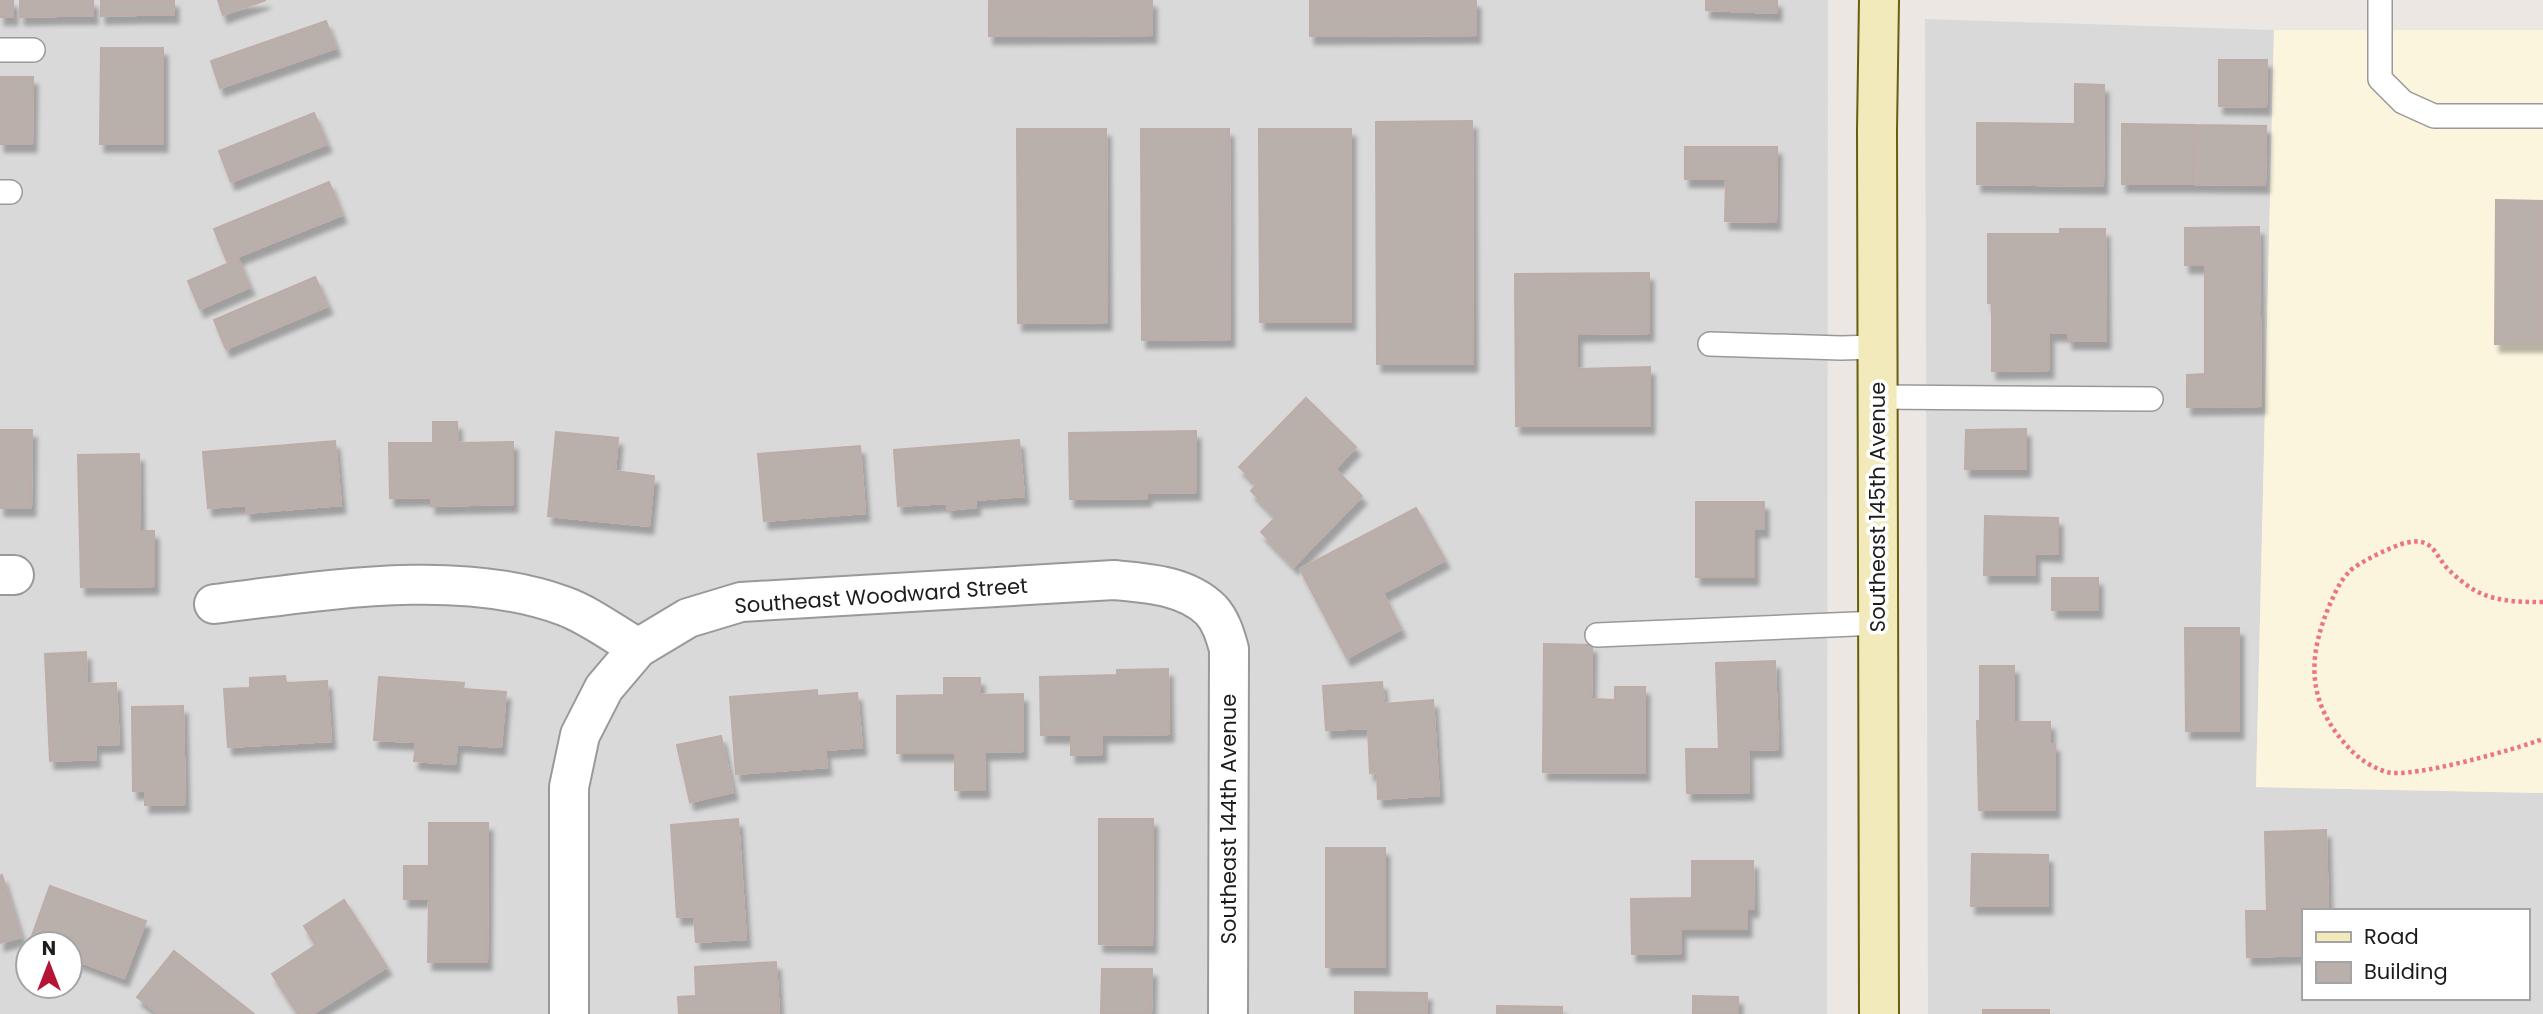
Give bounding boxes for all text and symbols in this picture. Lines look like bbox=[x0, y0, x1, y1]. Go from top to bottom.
street label: Southeast 145th Avenue bbox=[1863, 382, 1892, 632]
street label: Southeast Woodward Street bbox=[733, 571, 1029, 620]
street label: Southeast 144th Avenue bbox=[1214, 694, 1243, 944]
legend bbox=[2302, 909, 2529, 1000]
text: Road bbox=[2364, 922, 2419, 951]
north arrow bbox=[14, 930, 84, 1000]
text: N bbox=[42, 935, 56, 962]
text: Building bbox=[2364, 957, 2448, 986]

